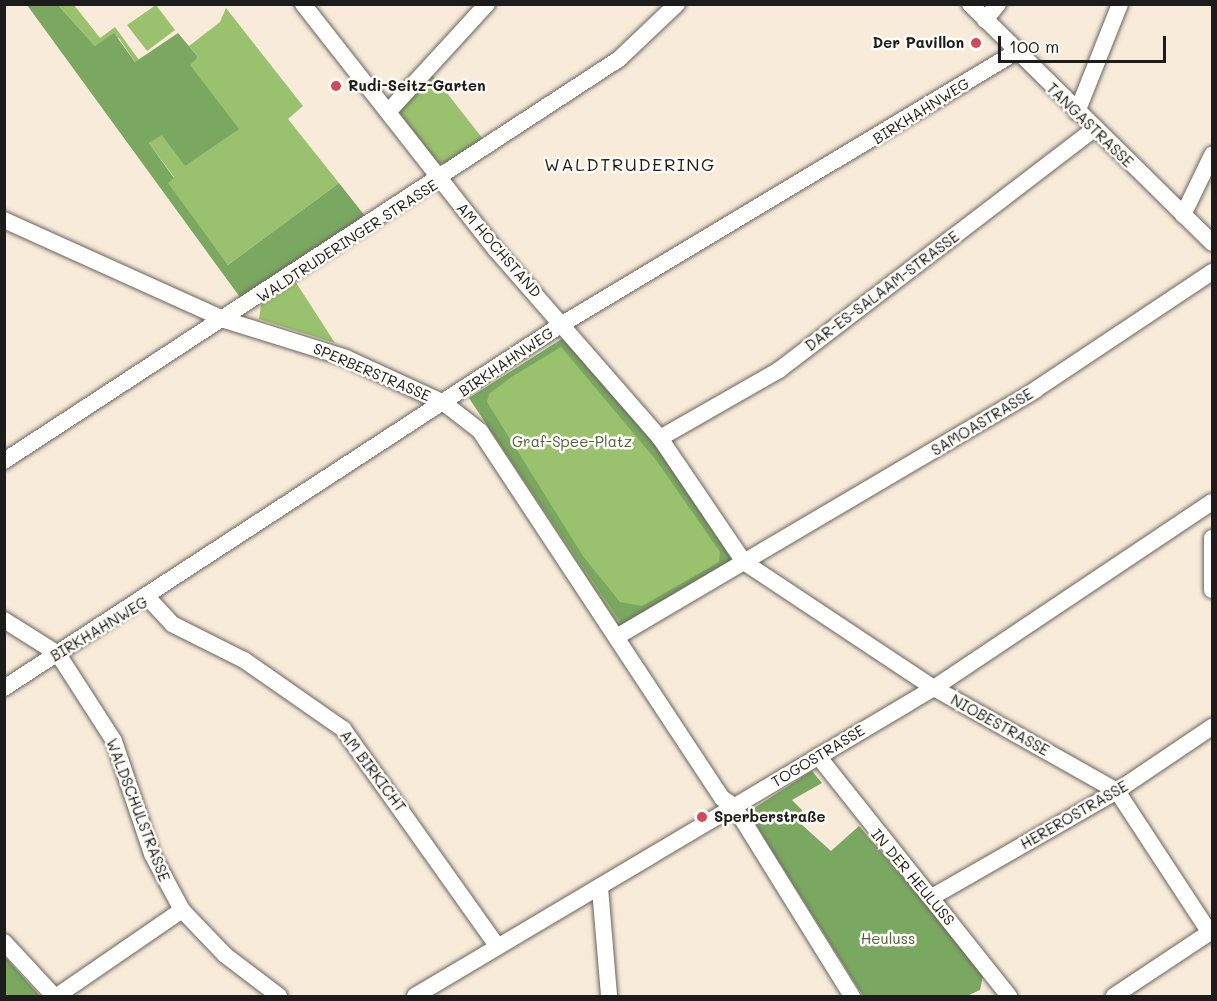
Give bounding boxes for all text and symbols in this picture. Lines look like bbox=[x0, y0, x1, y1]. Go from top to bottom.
scale bar bbox=[1001, 24, 1169, 62]
place label: Der Pavillon bbox=[873, 34, 964, 52]
text: 100 m bbox=[1009, 34, 1059, 58]
marker: Der Pavillon bbox=[969, 36, 983, 50]
street label: BIRKHAHNWEG bbox=[869, 74, 973, 148]
place label: Rudi-Seitz-Garten bbox=[348, 77, 486, 95]
marker: Rudi-Seitz-Garten bbox=[329, 79, 343, 93]
street label: TANGASTRASSE bbox=[1043, 79, 1137, 171]
district label: WALDTRUDERING bbox=[544, 153, 716, 175]
street label: WALDTRUDERINGER STRASSE bbox=[253, 176, 441, 306]
street label: AM HOCHSTAND bbox=[453, 199, 545, 301]
street label: DAR-ES-SALAAM-STRASSE bbox=[801, 227, 963, 355]
street label: BIRKHAHNWEG bbox=[455, 324, 557, 400]
street label: SPERBERSTRASSE bbox=[311, 339, 433, 405]
street label: SAMOASTRASSE bbox=[928, 385, 1036, 459]
park label: Graf-Spee-Platz bbox=[512, 433, 632, 451]
street label: BIRKHAHNWEG bbox=[47, 593, 151, 665]
street label: NIOBESTRASSE bbox=[948, 691, 1052, 759]
street label: TOGOSTRASSE bbox=[768, 721, 868, 791]
street label: AM BIRKICHT bbox=[336, 726, 410, 816]
street label: WALDSCHULSTRASSE bbox=[102, 736, 174, 884]
street label: HEREROSTRASSE bbox=[1017, 777, 1131, 853]
place label: Sperberstraße bbox=[714, 808, 825, 826]
marker: Sperberstraße bbox=[695, 810, 709, 824]
street label: IN DER HEULUSS bbox=[868, 825, 958, 929]
park label: Heuluss bbox=[861, 930, 915, 948]

